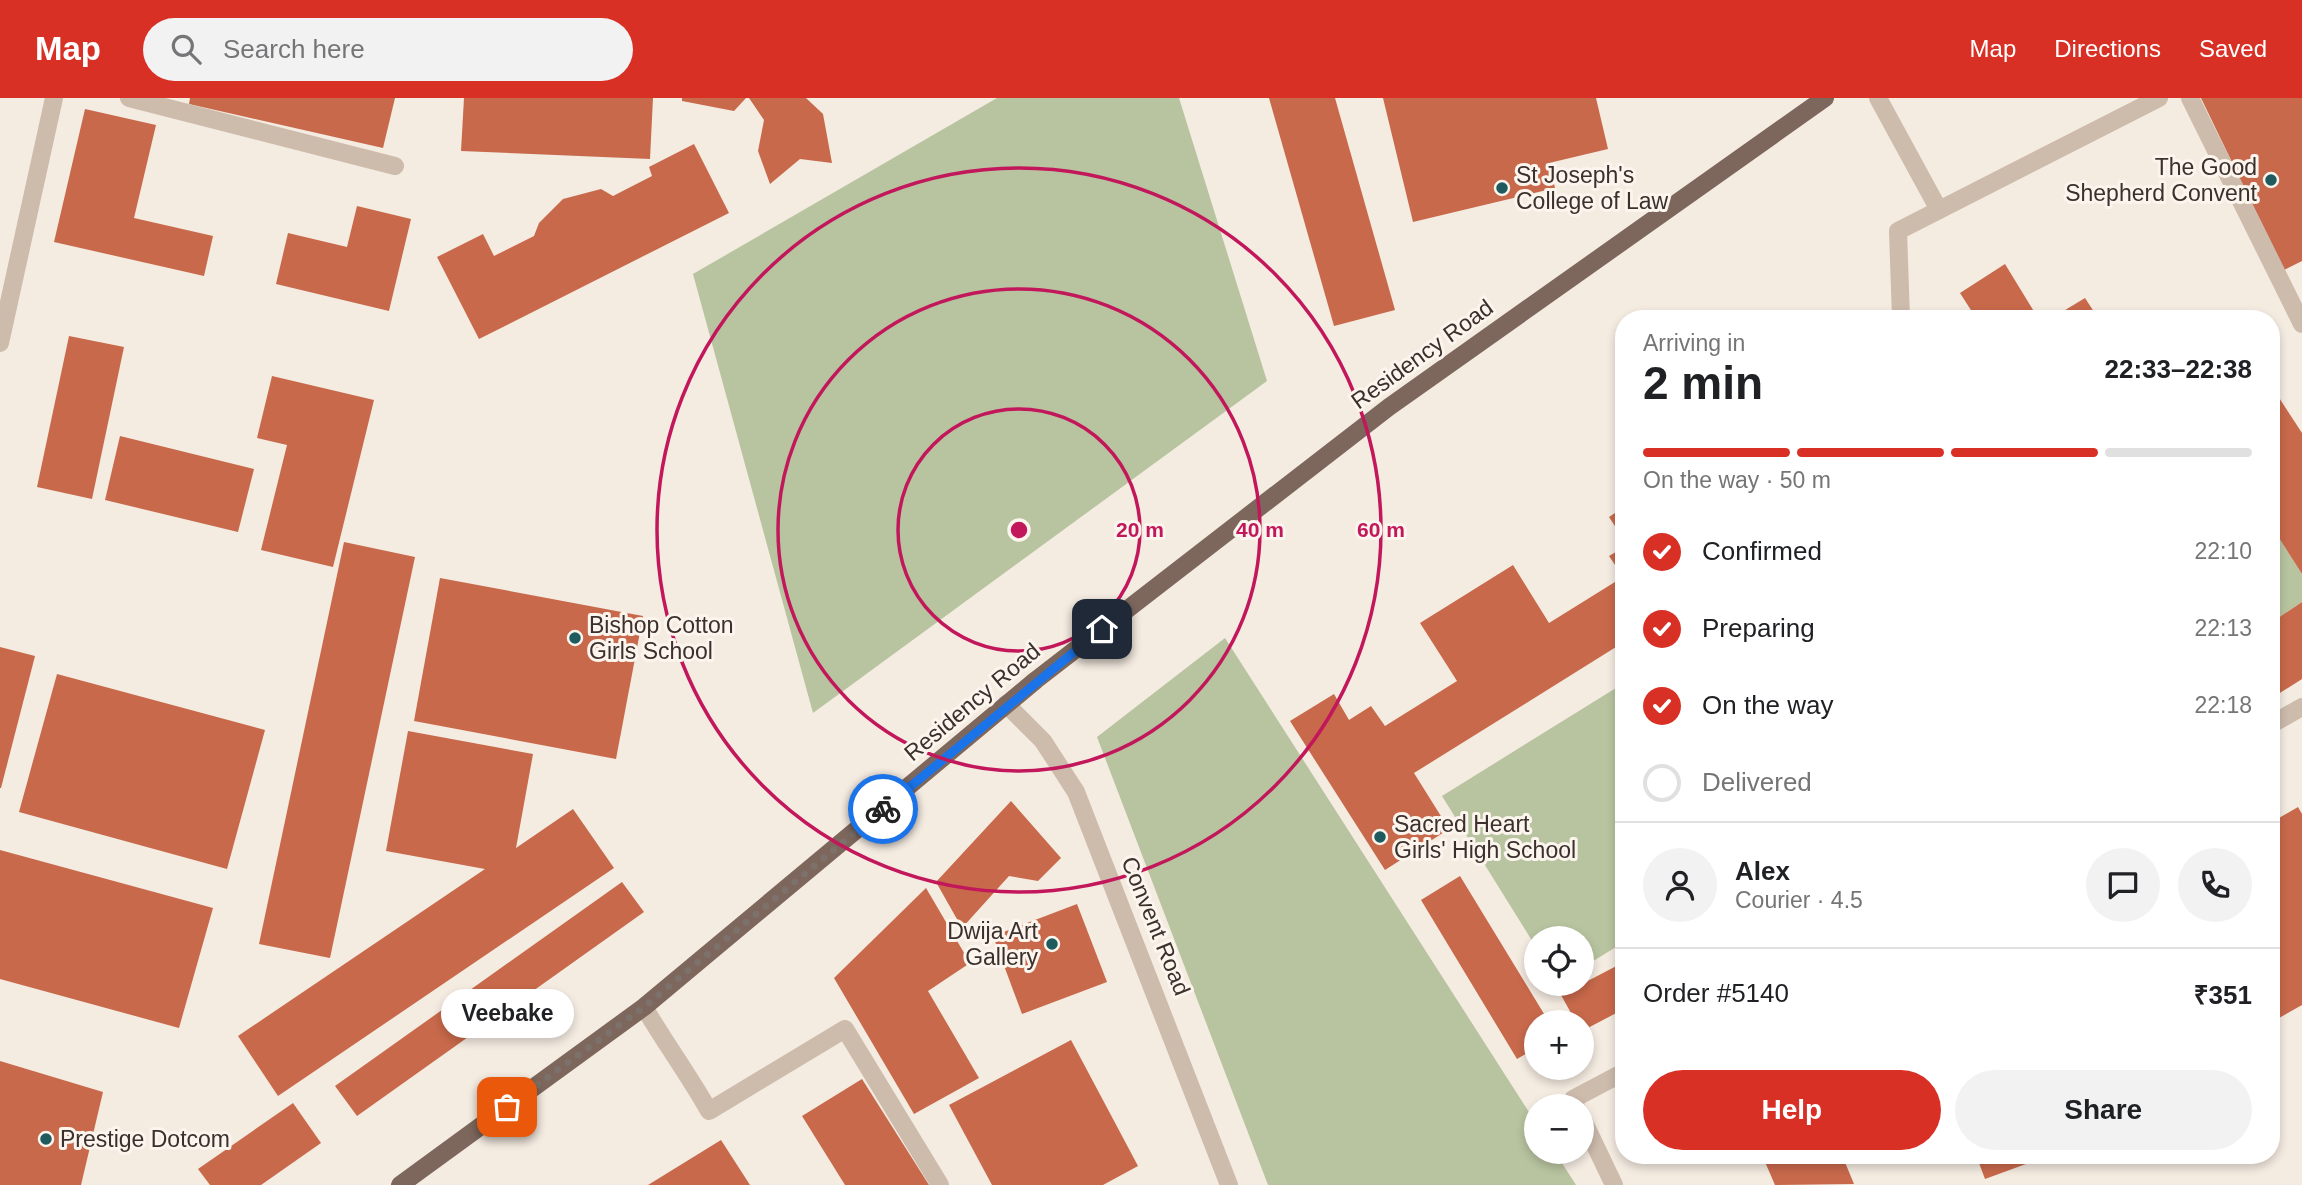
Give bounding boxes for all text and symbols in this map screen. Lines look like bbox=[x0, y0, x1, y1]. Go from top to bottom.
search box bbox=[143, 18, 633, 81]
text: Map bbox=[35, 30, 101, 67]
icon: search bbox=[167, 30, 205, 68]
text: Search here bbox=[223, 34, 365, 64]
text: Map bbox=[1970, 35, 2016, 62]
text: Directions bbox=[2054, 35, 2161, 62]
text: Saved bbox=[2199, 35, 2267, 62]
place label: The Good Shepherd Convent bbox=[2065, 154, 2258, 206]
place label: St Joseph's College of Law bbox=[1516, 162, 1669, 214]
marker: The Good Shepherd Convent bbox=[2263, 172, 2279, 188]
marker: St Joseph's College of Law bbox=[1494, 180, 1510, 196]
street label: Residency Road bbox=[1346, 294, 1498, 414]
text: Arriving in bbox=[1643, 330, 1745, 356]
text: 22:33–22:38 bbox=[2105, 354, 2252, 384]
text: 2 min bbox=[1643, 357, 1763, 409]
text: On the way · 50 m bbox=[1643, 467, 1831, 493]
centre of rings bbox=[1007, 518, 1031, 542]
text: 20 m bbox=[1116, 518, 1164, 541]
text: 40 m bbox=[1236, 518, 1284, 541]
text: 60 m bbox=[1357, 518, 1405, 541]
icon: check bbox=[1643, 533, 1681, 571]
text: Confirmed bbox=[1702, 536, 1822, 566]
text: 22:10 bbox=[2194, 538, 2252, 564]
pin bbox=[1072, 599, 1132, 659]
icon: home bbox=[1083, 610, 1121, 648]
icon: check bbox=[1643, 610, 1681, 648]
place label: Bishop Cotton Girls School bbox=[589, 612, 733, 664]
text: Preparing bbox=[1702, 613, 1815, 643]
text: 22:13 bbox=[2194, 615, 2252, 641]
marker: Bishop Cotton Girls School bbox=[567, 630, 583, 646]
street label: Residency Road bbox=[899, 638, 1045, 766]
icon: check bbox=[1643, 687, 1681, 725]
text: On the way bbox=[1702, 690, 1834, 720]
text: 22:18 bbox=[2194, 692, 2252, 718]
text: Delivered bbox=[1702, 767, 1812, 797]
courier bbox=[848, 774, 918, 844]
icon: bike bbox=[864, 790, 902, 828]
place label: Sacred Heart Girls' High School bbox=[1394, 811, 1576, 863]
marker: Sacred Heart Girls' High School bbox=[1372, 829, 1388, 845]
button: person bbox=[1643, 848, 1717, 922]
button: chat bbox=[2086, 848, 2160, 922]
button: phone bbox=[2178, 848, 2252, 922]
street label: Convent Road bbox=[1116, 853, 1196, 999]
text: Alex bbox=[1735, 856, 1790, 886]
text: Courier · 4.5 bbox=[1735, 887, 1863, 913]
place label: Dwija Art Gallery bbox=[947, 918, 1039, 970]
map controls bbox=[1524, 926, 1594, 1164]
button: locate bbox=[1524, 926, 1594, 996]
marker: Dwija Art Gallery bbox=[1044, 936, 1060, 952]
text: Order #5140 bbox=[1643, 978, 1789, 1008]
text: ₹351 bbox=[2194, 980, 2252, 1010]
callout: Veebake bbox=[440, 988, 574, 1037]
text: Veebake bbox=[461, 1000, 554, 1026]
button: + bbox=[1524, 1010, 1594, 1080]
button: Help bbox=[1643, 1070, 1941, 1150]
button: Share bbox=[1955, 1070, 2252, 1150]
pin bbox=[477, 1077, 537, 1137]
icon: bag bbox=[488, 1088, 526, 1126]
button: − bbox=[1524, 1094, 1594, 1164]
place label: Prestige Dotcom bbox=[60, 1126, 230, 1152]
marker: Prestige Dotcom bbox=[38, 1131, 54, 1147]

